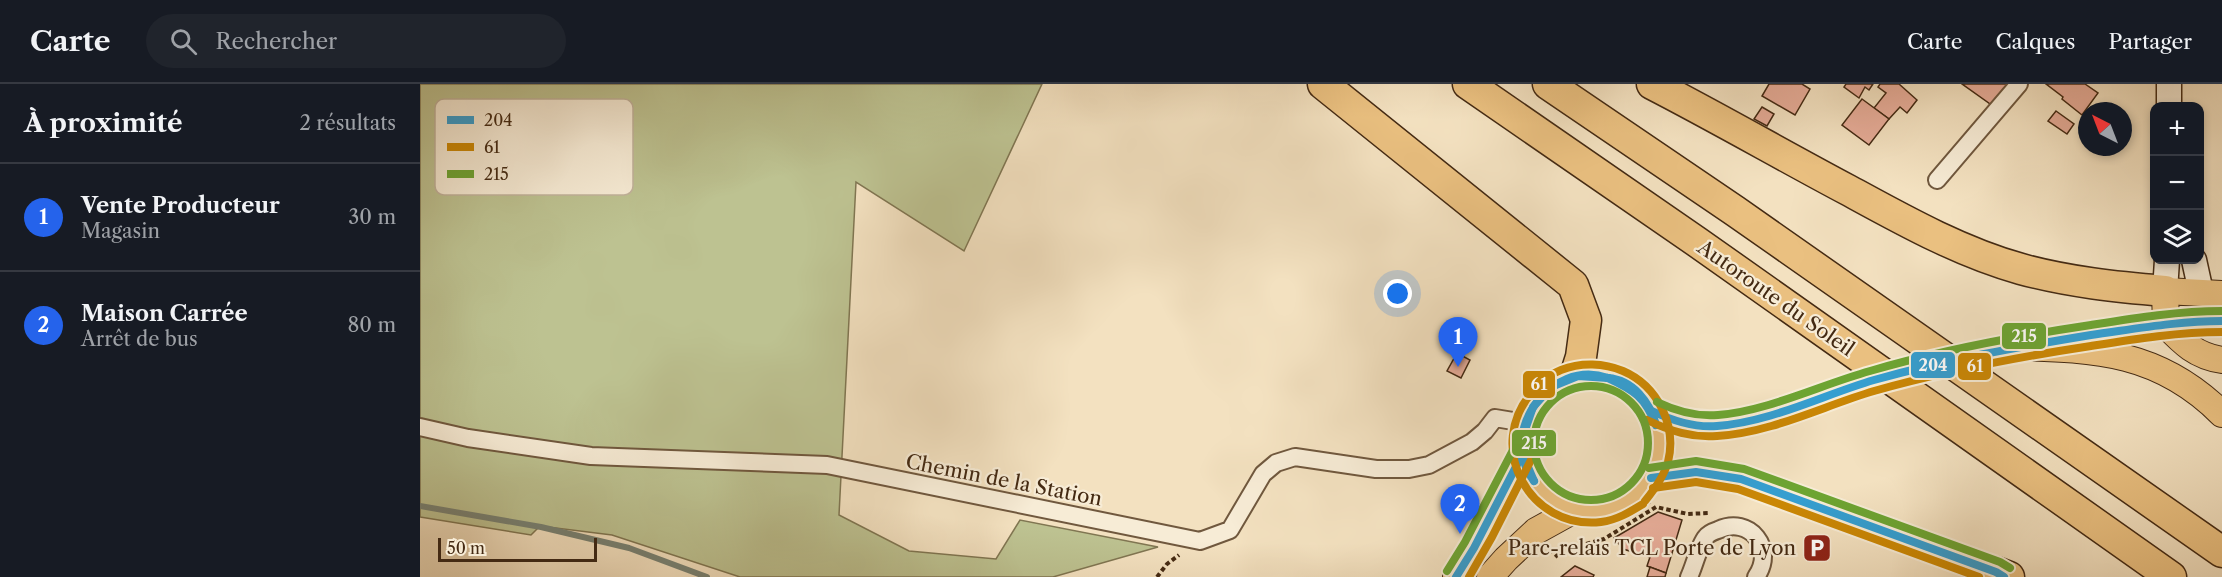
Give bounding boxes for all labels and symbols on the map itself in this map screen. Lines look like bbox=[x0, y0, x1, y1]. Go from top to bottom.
legend bbox=[435, 99, 633, 195]
north arrow bbox=[2078, 102, 2132, 156]
text: 204 bbox=[484, 110, 513, 130]
text: 61 bbox=[484, 137, 500, 157]
text: 215 bbox=[484, 164, 509, 184]
street label: Autoroute du Soleil bbox=[1692, 234, 1859, 361]
your location bbox=[1383, 279, 1412, 308]
pin: 1 bbox=[1438, 318, 1478, 367]
line badge: 215 bbox=[2001, 322, 2047, 350]
text: 215 bbox=[2011, 326, 2037, 346]
line badge: 204 bbox=[1910, 351, 1956, 379]
line badge: 61 bbox=[1957, 352, 1992, 381]
text: 204 bbox=[1918, 355, 1948, 375]
text: 61 bbox=[1967, 356, 1984, 376]
line badge: 61 bbox=[1522, 370, 1556, 399]
text: 61 bbox=[1531, 374, 1548, 394]
line badge: 215 bbox=[1511, 429, 1557, 457]
text: 215 bbox=[1521, 433, 1547, 453]
street label: Chemin de la Station bbox=[904, 449, 1105, 511]
pin: 2 bbox=[1440, 484, 1480, 534]
parking icon: Parc-relais TCL Porte de Lyon bbox=[1801, 532, 1833, 564]
scale bar bbox=[438, 535, 597, 562]
place label: Parc-relais TCL Porte de Lyon bbox=[1508, 536, 1796, 560]

